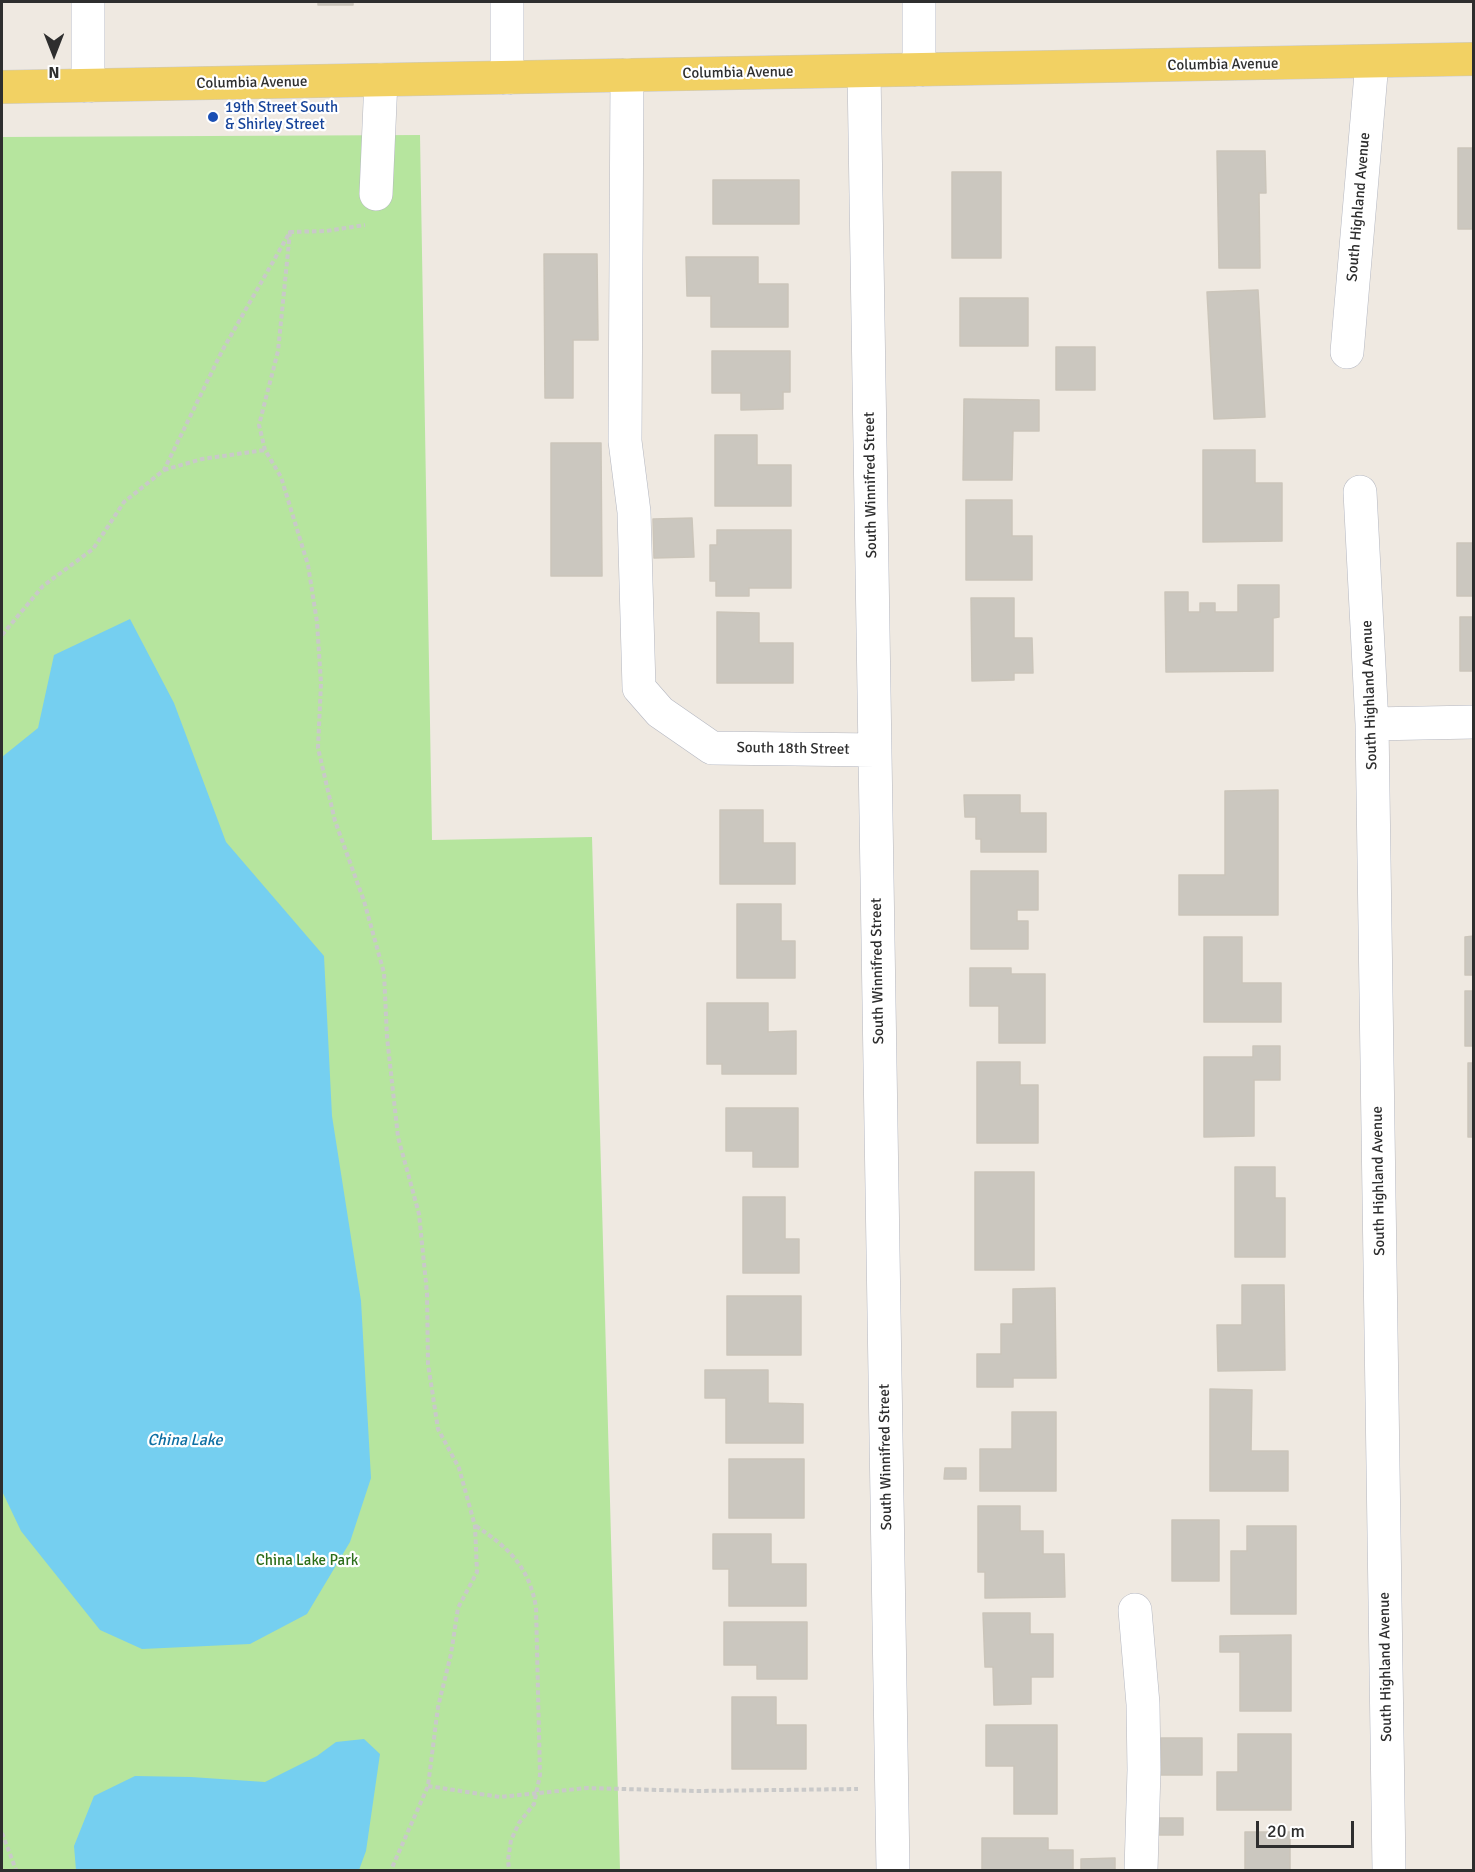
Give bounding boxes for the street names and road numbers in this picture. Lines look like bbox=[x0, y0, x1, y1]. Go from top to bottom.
street label: Columbia Avenue bbox=[1167, 55, 1279, 75]
street label: Columbia Avenue bbox=[682, 63, 794, 83]
street label: Columbia Avenue bbox=[196, 73, 308, 93]
street label: South Highland Avenue bbox=[1344, 132, 1374, 282]
street label: South Winnifred Street bbox=[861, 412, 881, 558]
street label: South Highland Avenue bbox=[1358, 620, 1382, 770]
street label: South 18th Street bbox=[736, 739, 850, 759]
street label: South Winnifred Street bbox=[868, 898, 888, 1044]
street label: South Highland Avenue bbox=[1369, 1106, 1389, 1256]
street label: South Winnifred Street bbox=[876, 1384, 896, 1530]
street label: South Highland Avenue bbox=[1376, 1592, 1396, 1742]

